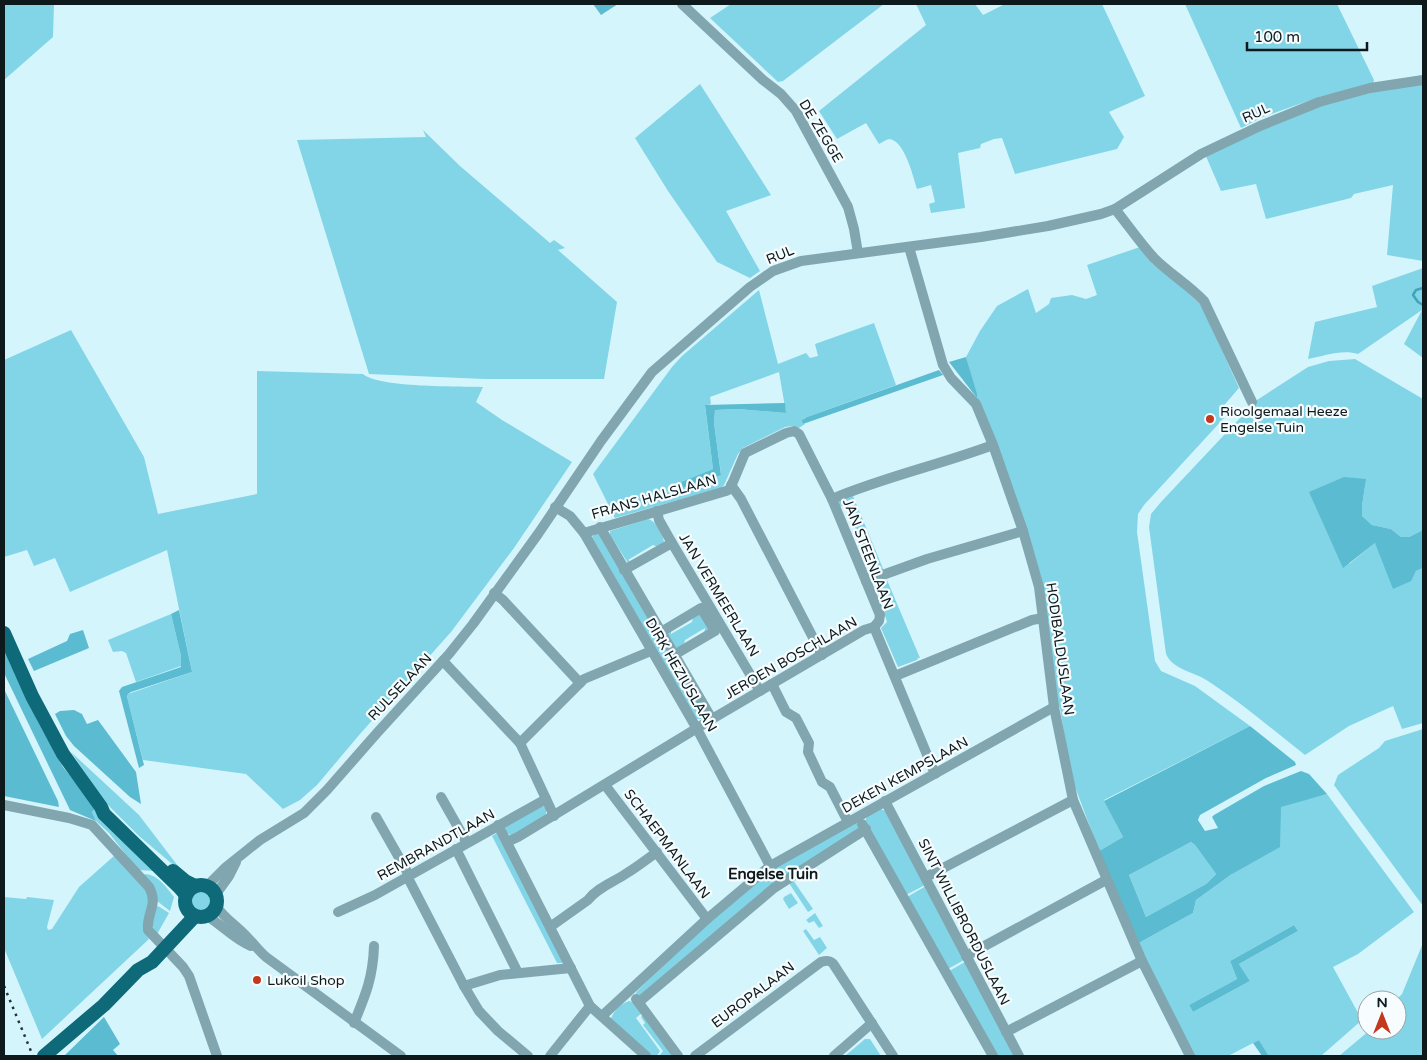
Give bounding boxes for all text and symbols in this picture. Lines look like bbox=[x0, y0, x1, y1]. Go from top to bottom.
scale bar bbox=[1247, 20, 1367, 52]
text: 100 m bbox=[1254, 28, 1300, 46]
street label: DE ZEGGE bbox=[795, 96, 847, 166]
street label: RUL bbox=[1239, 99, 1273, 127]
street label: RUL bbox=[764, 242, 796, 268]
place label: Rioolgemaal Heeze Engelse Tuin bbox=[1220, 403, 1348, 436]
marker: Rioolgemaal Heeze Engelse Tuin bbox=[1204, 413, 1216, 425]
street label: FRANS HALSLAAN bbox=[589, 471, 719, 523]
street label: JAN STEENLAAN bbox=[839, 496, 897, 612]
street label: JAN VERMEERLAAN bbox=[675, 530, 763, 660]
street label: HODIBALDUSLAAN bbox=[1042, 581, 1078, 717]
street label: JEROEN BOSCHLAAN bbox=[722, 613, 860, 703]
street label: DIRK HEZIUSLAAN bbox=[641, 615, 721, 735]
street label: RULSELAAN bbox=[365, 650, 435, 724]
street label: DEKEN KEMPSLAAN bbox=[839, 733, 971, 817]
street label: SCHAEPMANLAAN bbox=[620, 786, 714, 902]
street label: REMBRANDTLAAN bbox=[374, 806, 498, 884]
street label: SINT WILLIBRORDUSLAAN bbox=[915, 836, 1013, 1008]
district label: Engelse Tuin bbox=[728, 865, 818, 884]
street label: EUROPALAAN bbox=[708, 958, 798, 1032]
place label: Lukoil Shop bbox=[267, 972, 345, 989]
marker: Lukoil Shop bbox=[251, 974, 263, 986]
north arrow bbox=[1357, 990, 1407, 1040]
text: N bbox=[1376, 994, 1388, 1011]

